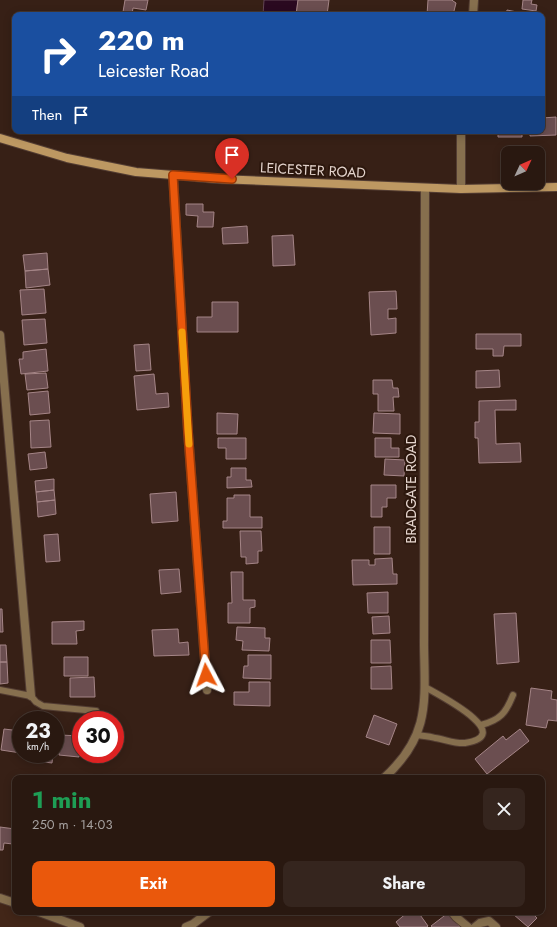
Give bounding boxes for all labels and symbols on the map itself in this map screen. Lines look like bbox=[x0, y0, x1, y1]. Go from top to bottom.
pin bbox=[215, 138, 249, 179]
north arrow bbox=[501, 146, 545, 190]
street label: LEICESTER ROAD bbox=[260, 157, 366, 183]
street label: BRADGATE ROAD bbox=[401, 435, 421, 543]
position arrow bbox=[185, 654, 227, 696]
speed limit sign: 30 bbox=[72, 711, 124, 763]

